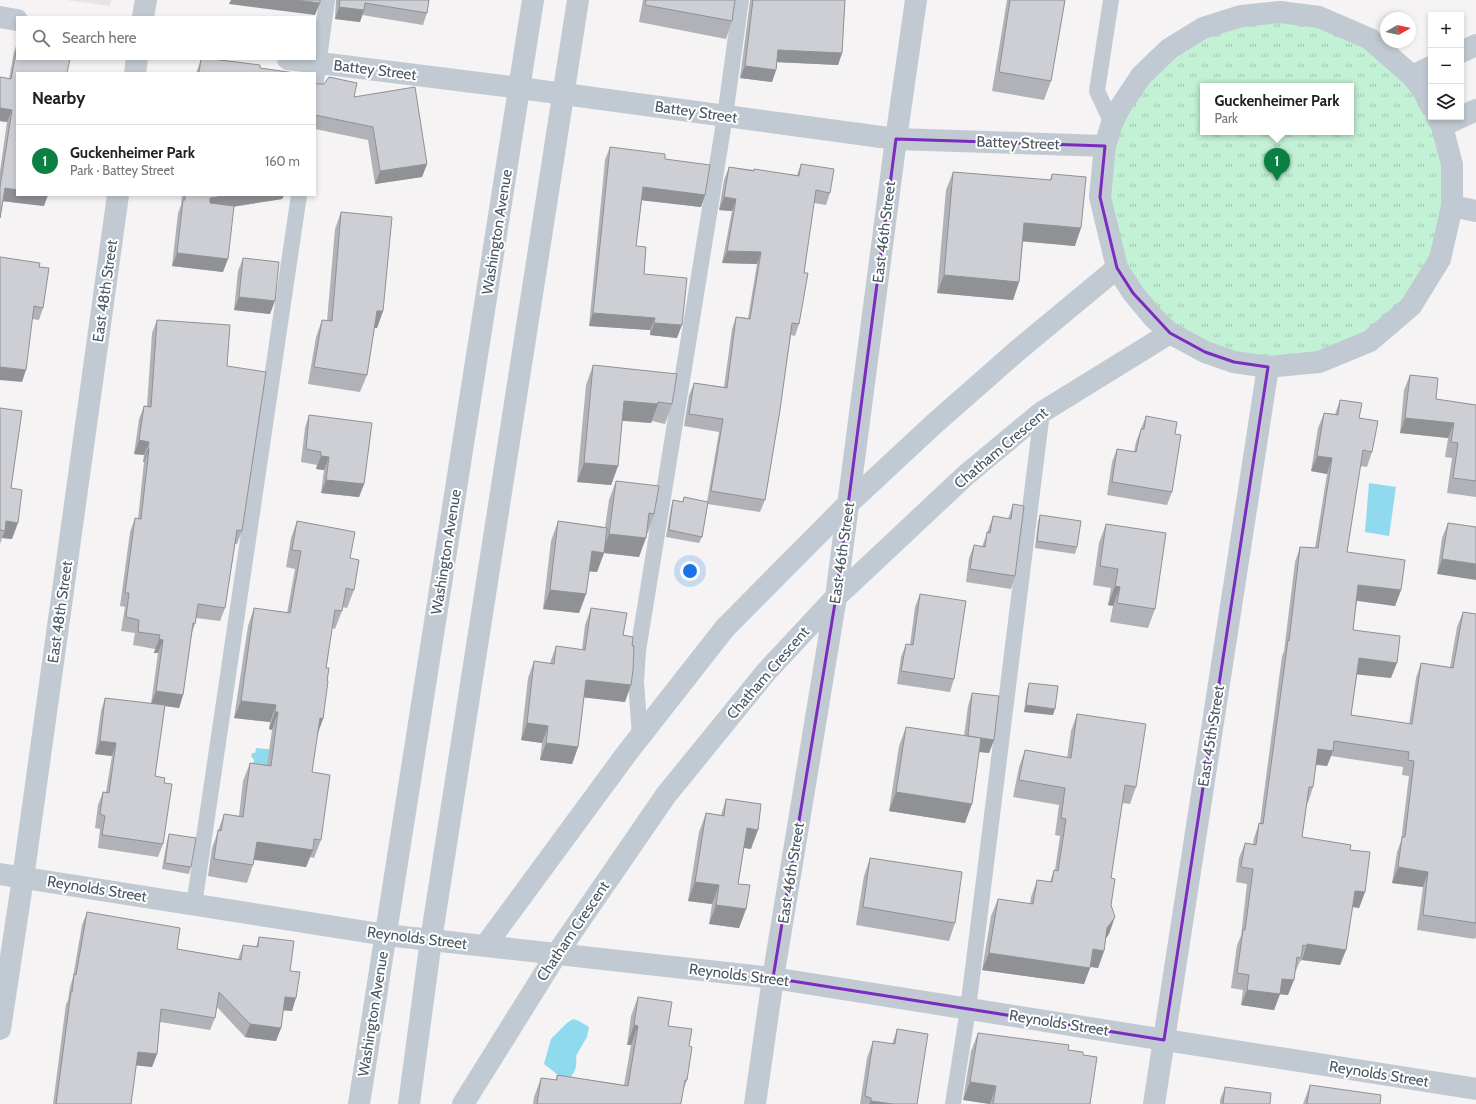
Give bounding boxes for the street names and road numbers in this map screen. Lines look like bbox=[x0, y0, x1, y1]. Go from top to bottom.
street label: Battey Street bbox=[333, 56, 417, 84]
street label: Battey Street bbox=[654, 97, 738, 127]
street label: Battey Street bbox=[976, 133, 1060, 153]
street label: Washington Avenue bbox=[478, 168, 516, 296]
street label: East 46th Street bbox=[869, 180, 899, 284]
street label: East 48th Street bbox=[89, 239, 121, 343]
street label: Chatham Crescent bbox=[951, 404, 1051, 492]
street label: Washington Avenue bbox=[427, 488, 465, 616]
street label: East 46th Street bbox=[826, 501, 858, 605]
street label: East 48th Street bbox=[44, 560, 76, 664]
street label: Chatham Crescent bbox=[723, 623, 813, 723]
street label: East 45th Street bbox=[1194, 684, 1228, 788]
street label: East 46th Street bbox=[774, 821, 808, 925]
street label: Reynolds Street bbox=[46, 872, 148, 906]
street label: Chatham Crescent bbox=[533, 878, 613, 984]
street label: Reynolds Street bbox=[366, 923, 468, 953]
street label: Washington Avenue bbox=[354, 950, 392, 1078]
street label: Reynolds Street bbox=[688, 960, 790, 990]
street label: Reynolds Street bbox=[1008, 1006, 1110, 1040]
street label: Reynolds Street bbox=[1328, 1057, 1430, 1091]

